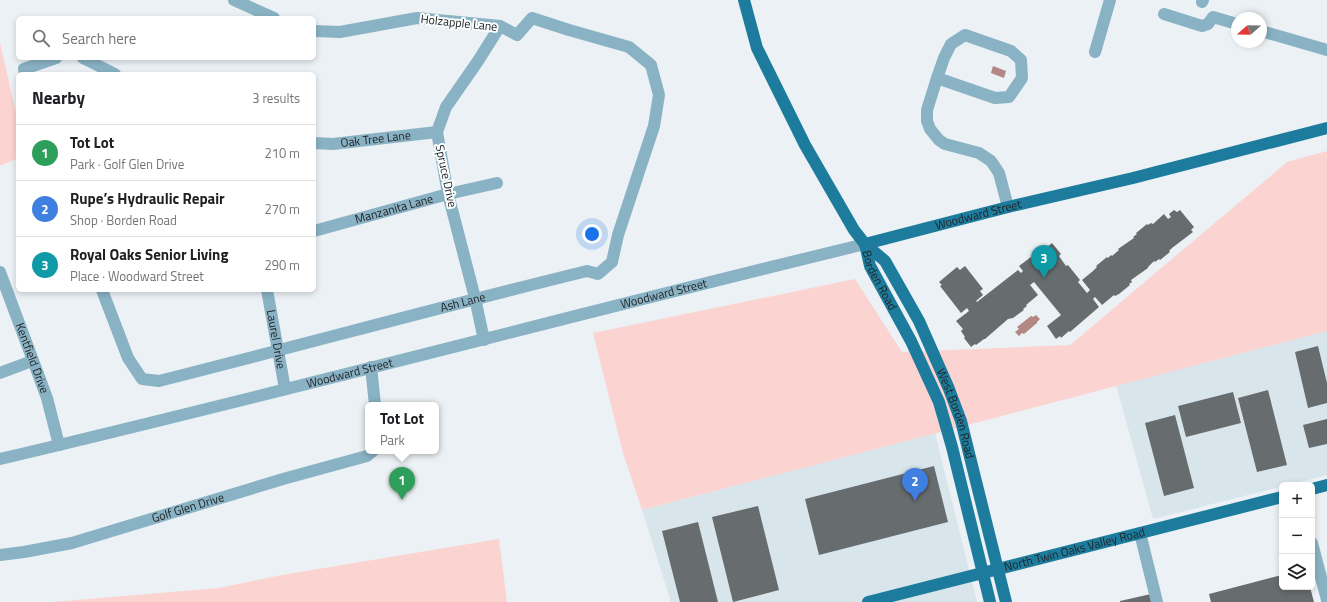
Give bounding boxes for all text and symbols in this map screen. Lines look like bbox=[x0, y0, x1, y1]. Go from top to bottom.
street label: Holzapple Lane bbox=[420, 9, 498, 36]
north arrow bbox=[1231, 12, 1267, 48]
search box bbox=[16, 16, 316, 60]
icon: search bbox=[30, 27, 52, 49]
text: Search here bbox=[62, 27, 136, 50]
text: Nearby bbox=[32, 85, 85, 111]
text: 3 results bbox=[252, 88, 300, 108]
street label: Oak Tree Lane bbox=[339, 125, 412, 152]
text: Tot Lot bbox=[70, 131, 114, 154]
text: 1 bbox=[41, 143, 49, 163]
text: 210 m bbox=[264, 143, 300, 163]
street label: Spruce Drive bbox=[431, 143, 462, 209]
text: Park · Golf Glen Drive bbox=[70, 154, 184, 174]
text: Rupe’s Hydraulic Repair bbox=[70, 187, 225, 210]
street label: Manzanita Lane bbox=[353, 189, 435, 228]
street label: Woodward Street bbox=[933, 194, 1024, 234]
text: 2 bbox=[41, 199, 49, 219]
text: 270 m bbox=[264, 199, 300, 219]
text: Shop · Borden Road bbox=[70, 210, 177, 230]
your location bbox=[582, 224, 602, 244]
text: Royal Oaks Senior Living bbox=[70, 243, 228, 266]
pin: 3 bbox=[1031, 245, 1057, 278]
street label: Borden Road bbox=[858, 248, 902, 313]
text: 3 bbox=[41, 255, 49, 275]
text: 290 m bbox=[264, 255, 300, 275]
text: Place · Woodward Street bbox=[70, 266, 204, 286]
street label: Woodward Street bbox=[618, 273, 710, 313]
street label: Ash Lane bbox=[438, 287, 487, 317]
street label: Laurel Drive bbox=[262, 308, 291, 370]
street label: Kentfield Drive bbox=[11, 320, 54, 396]
street label: Woodward Street bbox=[304, 352, 396, 393]
street label: West Borden Road bbox=[932, 365, 980, 460]
popup bbox=[365, 402, 439, 454]
text: Tot Lot bbox=[380, 407, 424, 430]
text: Park bbox=[380, 430, 405, 450]
pin: 1 bbox=[389, 467, 415, 500]
pin: 2 bbox=[902, 468, 928, 501]
map controls bbox=[1279, 482, 1315, 590]
button: + bbox=[1279, 482, 1315, 518]
street label: Golf Glen Drive bbox=[149, 487, 226, 527]
button: − bbox=[1279, 518, 1315, 554]
street label: North Twin Oaks Valley Road bbox=[1002, 522, 1147, 576]
button: layers bbox=[1279, 554, 1315, 590]

